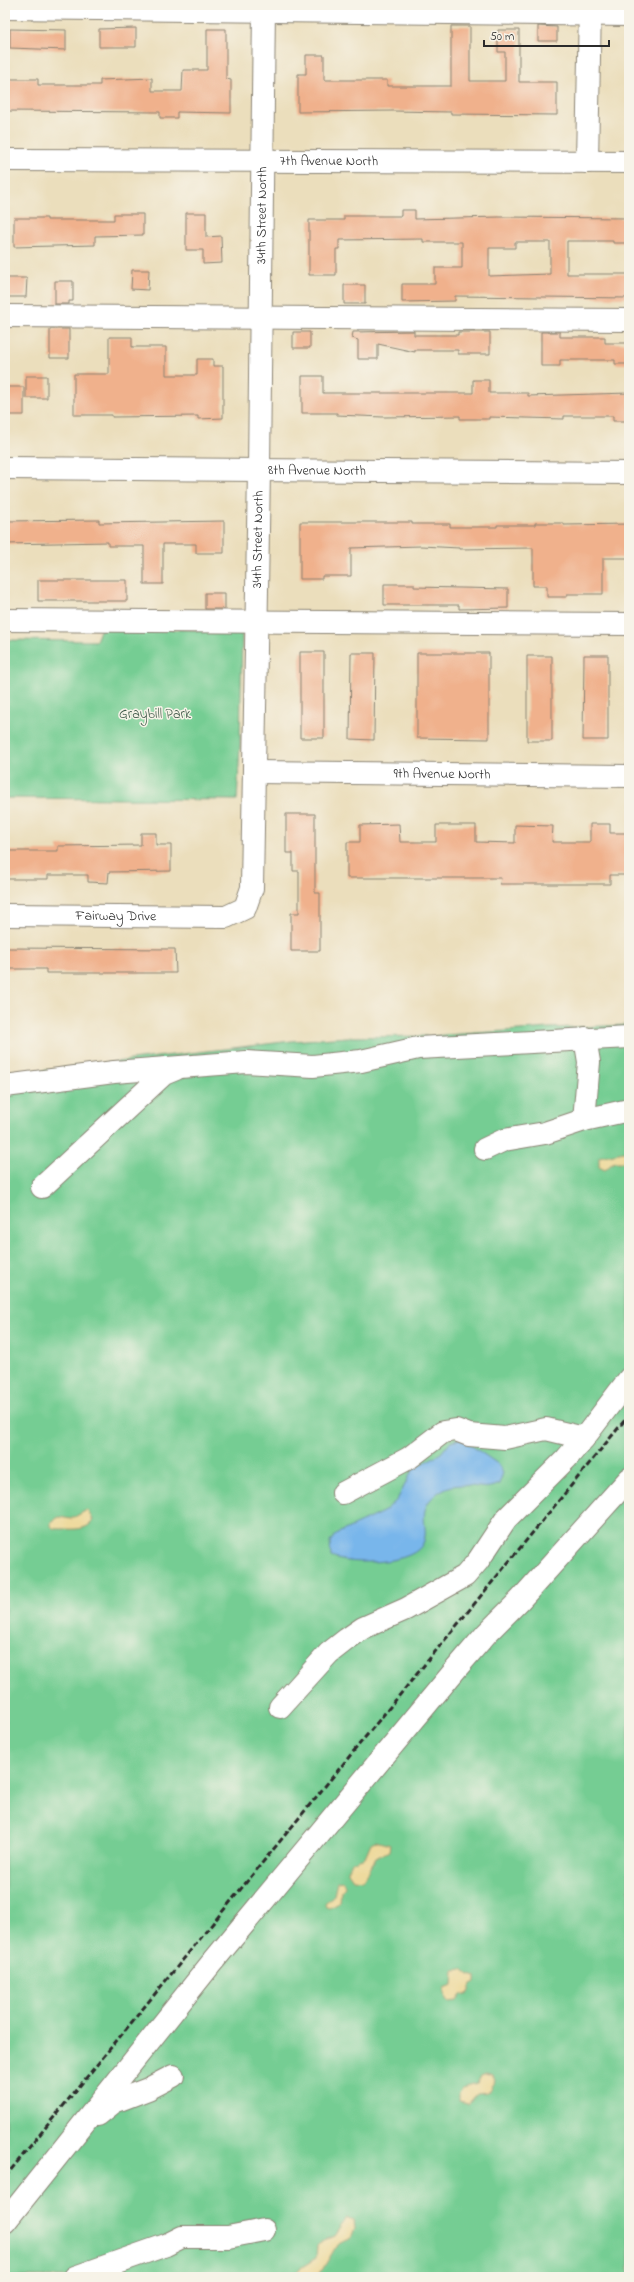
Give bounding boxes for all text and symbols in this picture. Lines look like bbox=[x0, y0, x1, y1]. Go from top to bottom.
scale bar bbox=[484, 22, 609, 48]
text: 50 m bbox=[490, 28, 514, 46]
street label: 7th Avenue North bbox=[280, 150, 378, 172]
street label: 34th Street North bbox=[251, 166, 273, 264]
street label: 8th Avenue North bbox=[268, 460, 366, 481]
street label: 34th Street North bbox=[247, 490, 269, 588]
park label: Graybill Park bbox=[119, 704, 192, 726]
street label: 9th Avenue North bbox=[393, 763, 491, 785]
street label: Fairway Drive bbox=[74, 905, 157, 928]

